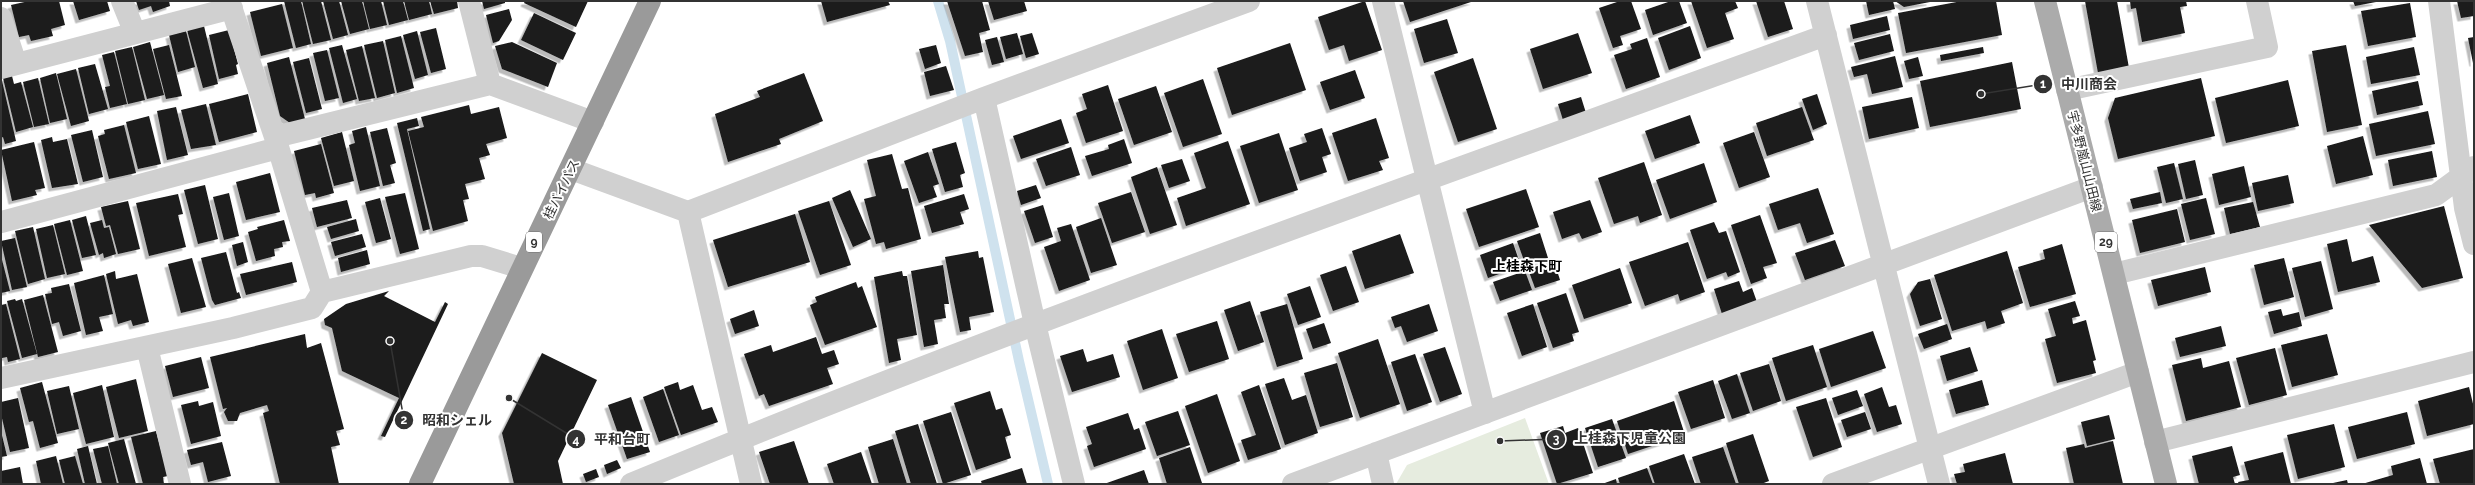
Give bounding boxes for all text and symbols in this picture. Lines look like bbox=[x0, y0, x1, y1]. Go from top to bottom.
callout: 中川商会 bbox=[2033, 71, 2125, 97]
text: 中川商会 bbox=[2061, 76, 2117, 92]
text: 1 bbox=[2040, 77, 2046, 91]
street label: 宇多野嵐山山田線 bbox=[2065, 109, 2104, 213]
street label: 桂バイパス bbox=[541, 157, 582, 222]
road number: 9 bbox=[526, 232, 542, 252]
road number: 29 bbox=[2095, 232, 2117, 252]
district label: 上桂森下町 bbox=[1492, 258, 1562, 274]
callout: 昭和シェル bbox=[394, 407, 500, 433]
text: 昭和シェル bbox=[422, 412, 492, 428]
text: 2 bbox=[401, 413, 408, 427]
callout: 平和台町 bbox=[566, 426, 658, 452]
callout: 上桂森下児童公園 bbox=[1546, 426, 1694, 452]
text: 上桂森下児童公園 bbox=[1574, 430, 1686, 446]
text: 平和台町 bbox=[594, 431, 650, 447]
text: 3 bbox=[1553, 432, 1560, 446]
text: 4 bbox=[573, 433, 580, 447]

